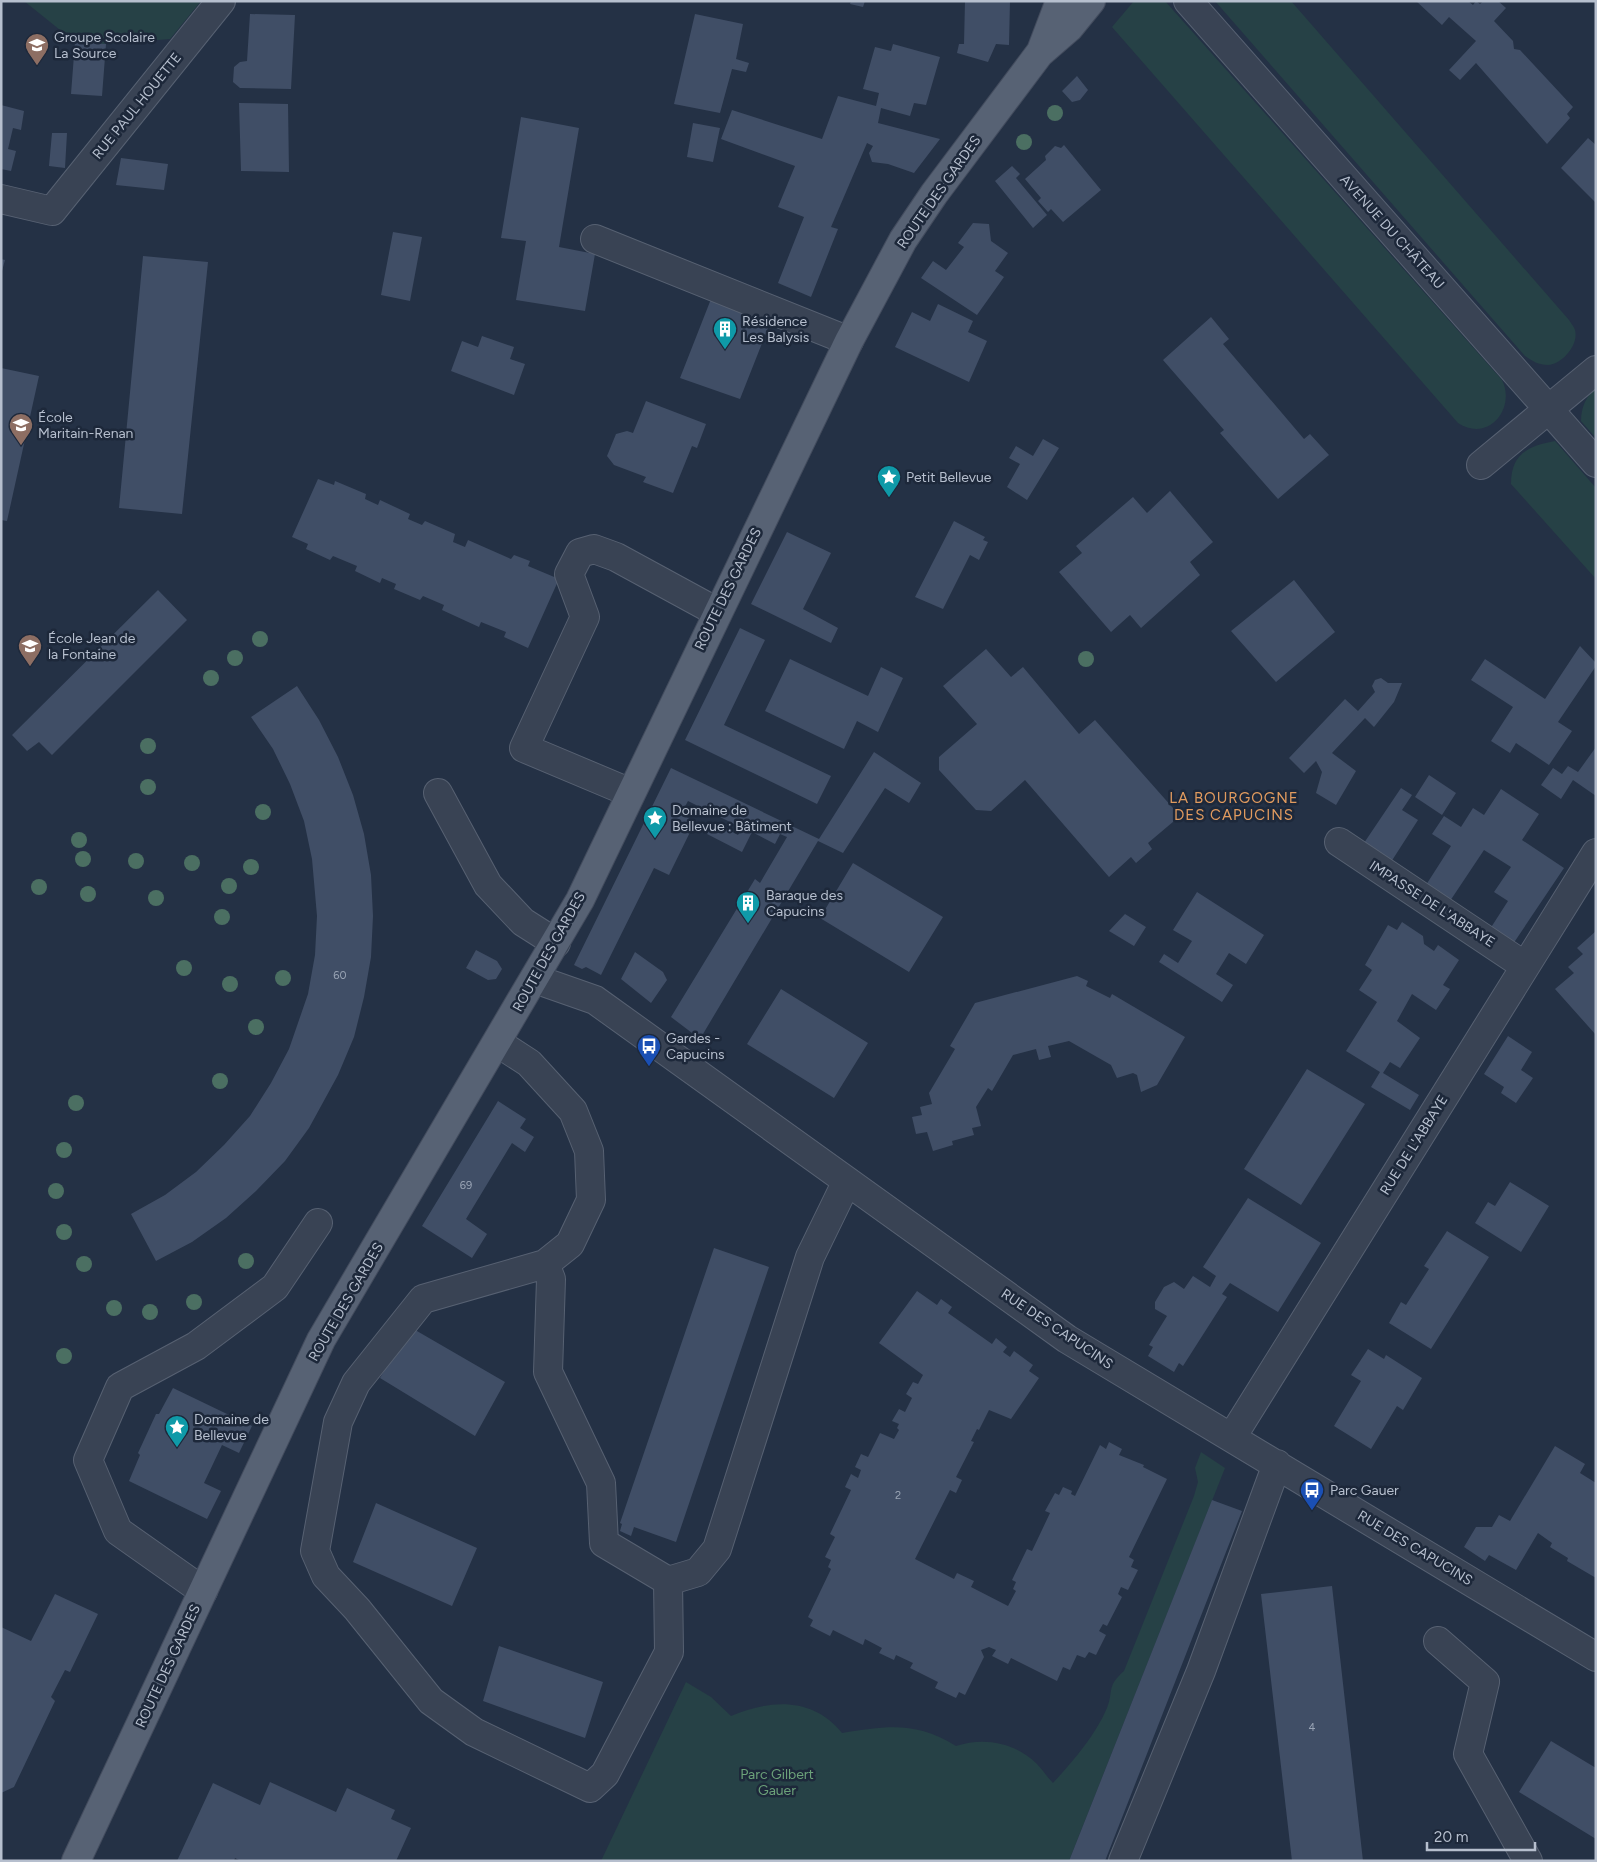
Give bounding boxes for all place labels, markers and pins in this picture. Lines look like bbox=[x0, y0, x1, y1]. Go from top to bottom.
place label: Groupe Scolaire La Source bbox=[54, 29, 155, 62]
school or university icon: Groupe Scolaire La Source bbox=[24, 32, 50, 66]
place label: Résidence Les Balysis bbox=[742, 313, 809, 346]
building icon: Résidence Les Balysis bbox=[712, 316, 738, 350]
place label: École Maritain-Renan bbox=[38, 409, 134, 442]
school or university icon: École Maritain-Renan bbox=[8, 412, 34, 446]
place icon: Petit Bellevue bbox=[876, 464, 902, 498]
place label: Petit Bellevue bbox=[906, 469, 992, 486]
place label: École Jean de la Fontaine bbox=[48, 630, 136, 663]
school or university icon: École Jean de la Fontaine bbox=[17, 633, 43, 667]
place label: Domaine de Bellevue : Bâtiment bbox=[672, 802, 792, 835]
place icon: Domaine de Bellevue : Bâtiment bbox=[642, 805, 668, 839]
place label: Baraque des Capucins bbox=[766, 887, 843, 920]
building icon: Baraque des Capucins bbox=[735, 890, 761, 924]
place label: Gardes - Capucins bbox=[666, 1030, 724, 1063]
bus stop icon: Gardes - Capucins bbox=[636, 1033, 662, 1067]
place label: Domaine de Bellevue bbox=[194, 1411, 269, 1444]
place icon: Domaine de Bellevue bbox=[164, 1414, 190, 1448]
bus stop icon: Parc Gauer bbox=[1299, 1477, 1325, 1511]
place label: Parc Gauer bbox=[1330, 1482, 1399, 1499]

